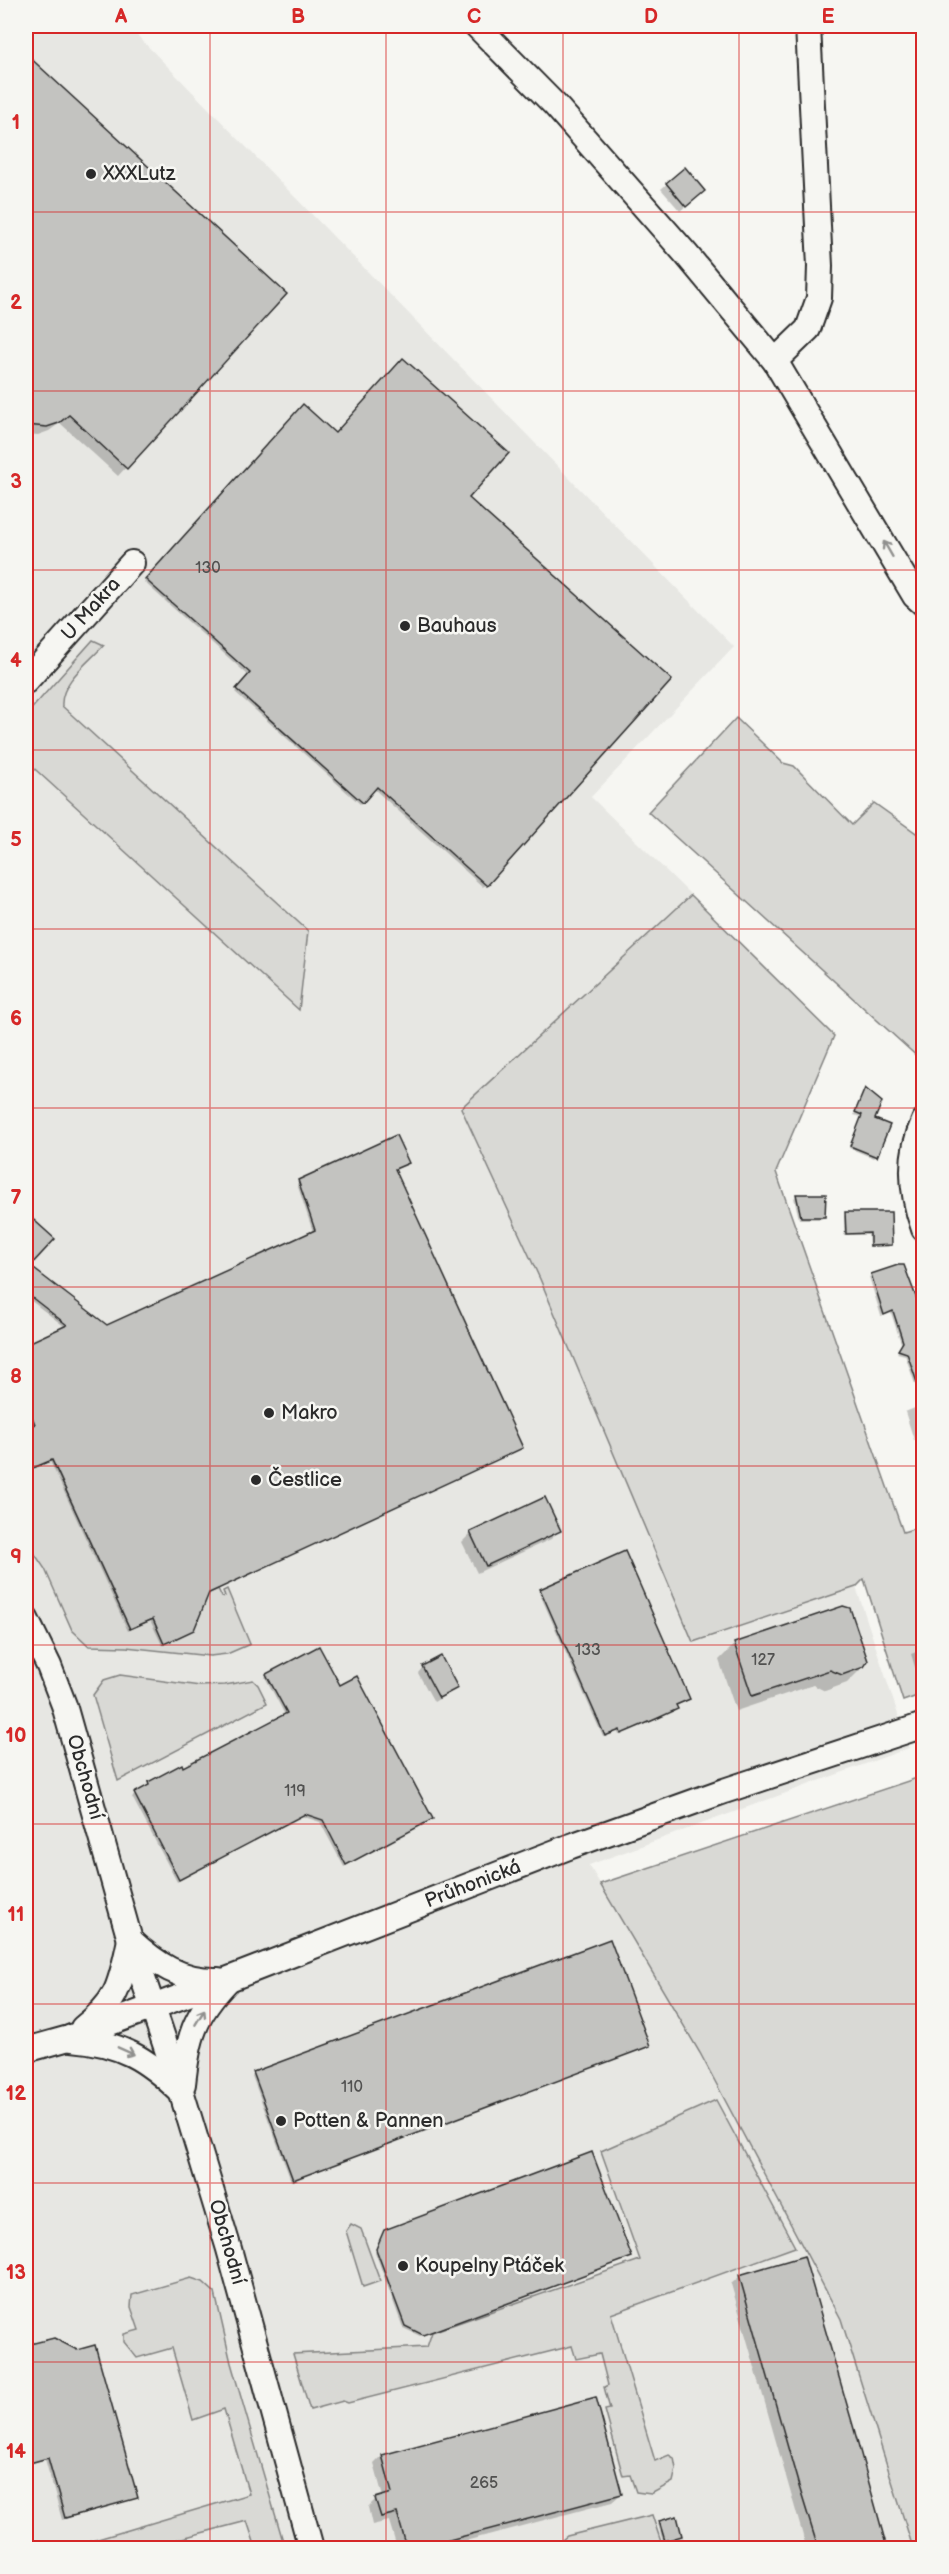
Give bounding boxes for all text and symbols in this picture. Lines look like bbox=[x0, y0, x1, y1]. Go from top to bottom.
text: A bbox=[114, 5, 128, 29]
text: B bbox=[291, 5, 305, 29]
text: C bbox=[467, 5, 481, 29]
text: D bbox=[644, 5, 658, 29]
text: E bbox=[822, 5, 835, 29]
text: 1 bbox=[12, 111, 20, 135]
place label: XXXLutz bbox=[102, 162, 176, 186]
marker: XXXLutz bbox=[84, 167, 98, 181]
text: 2 bbox=[10, 291, 22, 315]
text: 3 bbox=[10, 470, 22, 494]
one-way arrow bbox=[882, 541, 894, 558]
house number: 130 bbox=[195, 559, 221, 578]
street label: U Makra bbox=[56, 573, 126, 645]
place label: Bauhaus bbox=[417, 614, 497, 638]
marker: Bauhaus bbox=[398, 619, 412, 633]
text: 4 bbox=[10, 649, 22, 673]
text: 5 bbox=[10, 828, 22, 852]
text: 6 bbox=[10, 1007, 22, 1031]
text: 7 bbox=[10, 1186, 22, 1210]
text: 8 bbox=[10, 1365, 22, 1389]
place label: Makro bbox=[281, 1401, 338, 1425]
marker: Makro bbox=[262, 1406, 276, 1420]
place label: Čestlice bbox=[268, 1466, 342, 1492]
marker: Čestlice bbox=[249, 1473, 263, 1487]
text: 9 bbox=[10, 1545, 22, 1569]
house number: 133 bbox=[575, 1641, 601, 1660]
house number: 127 bbox=[751, 1651, 775, 1670]
text: 10 bbox=[6, 1724, 26, 1748]
street label: Obchodní bbox=[61, 1732, 109, 1822]
house number: 119 bbox=[284, 1782, 306, 1801]
street label: Průhonická bbox=[422, 1855, 524, 1913]
text: 11 bbox=[8, 1903, 24, 1927]
one-way arrow bbox=[194, 2009, 206, 2026]
one-way arrow bbox=[117, 2046, 135, 2057]
house number: 110 bbox=[341, 2078, 363, 2097]
text: 12 bbox=[6, 2082, 26, 2106]
place label: Potten & Pannen bbox=[293, 2109, 444, 2133]
marker: Potten & Pannen bbox=[274, 2114, 288, 2128]
street label: Obchodní bbox=[203, 2197, 251, 2287]
place label: Koupelny Ptáček bbox=[415, 2254, 564, 2278]
marker: Koupelny Ptáček bbox=[396, 2259, 410, 2273]
text: 13 bbox=[6, 2261, 26, 2285]
text: 14 bbox=[6, 2440, 26, 2464]
house number: 265 bbox=[470, 2474, 498, 2493]

